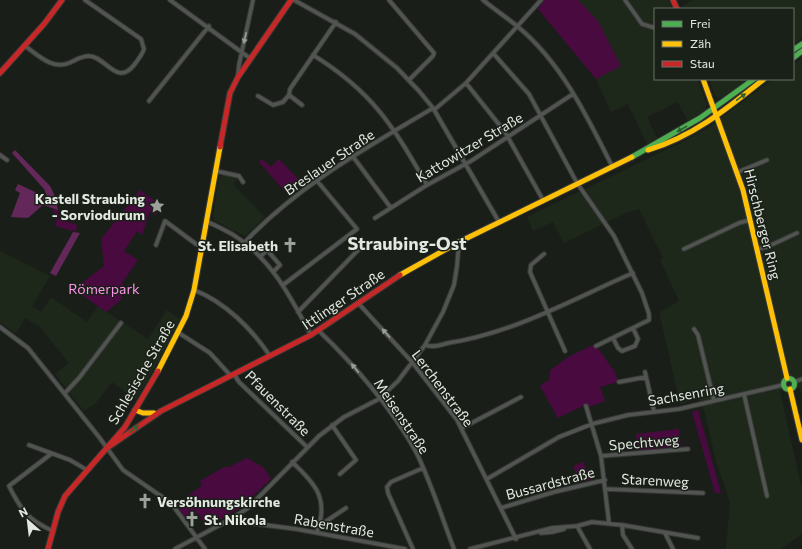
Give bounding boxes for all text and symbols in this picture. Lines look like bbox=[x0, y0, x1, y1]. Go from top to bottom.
legend bbox=[654, 8, 794, 80]
text: Frei bbox=[690, 16, 711, 30]
one-way arrow bbox=[242, 32, 248, 44]
text: Zäh bbox=[690, 36, 711, 50]
text: Stau bbox=[690, 56, 715, 70]
one-way arrow bbox=[735, 93, 746, 101]
street label: Kattowitzer Straße bbox=[412, 108, 526, 186]
street label: Breslauer Straße bbox=[281, 126, 377, 198]
one-way arrow bbox=[676, 126, 687, 133]
street label: Hirschberger Ring bbox=[741, 167, 785, 282]
place label: Kastell Straubing - Sorviodurum bbox=[35, 190, 145, 223]
place icon: Kastell Straubing - Sorviodurum bbox=[148, 197, 166, 215]
district label: Straubing-Ost bbox=[347, 232, 467, 254]
church icon: St. Elisabeth bbox=[281, 236, 299, 254]
place label: St. Elisabeth bbox=[198, 237, 278, 254]
street label: Ittlinger Straße bbox=[298, 265, 388, 333]
park label: Römerpark bbox=[68, 280, 140, 297]
street label: Schlesische Straße bbox=[104, 317, 178, 427]
one-way arrow bbox=[381, 328, 390, 338]
street label: Lerchenstraße bbox=[409, 346, 477, 430]
one-way arrow bbox=[351, 362, 360, 373]
street label: Pfauenstraße bbox=[242, 367, 314, 439]
street label: Meisenstraße bbox=[371, 375, 433, 457]
street label: Sachsenring bbox=[647, 379, 726, 409]
one-way arrow bbox=[128, 424, 139, 433]
street label: Spechtweg bbox=[608, 430, 680, 454]
street label: Bussardstraße bbox=[504, 463, 596, 503]
street label: Starenweg bbox=[621, 470, 690, 490]
church icon: Versöhnungskirche bbox=[136, 492, 154, 510]
place label: Versöhnungskirche bbox=[157, 493, 280, 510]
north arrow bbox=[8, 501, 48, 541]
text: N bbox=[16, 504, 30, 519]
church icon: St. Nikola bbox=[183, 510, 201, 528]
street label: Rabenstraße bbox=[293, 510, 375, 540]
place label: St. Nikola bbox=[204, 511, 266, 528]

